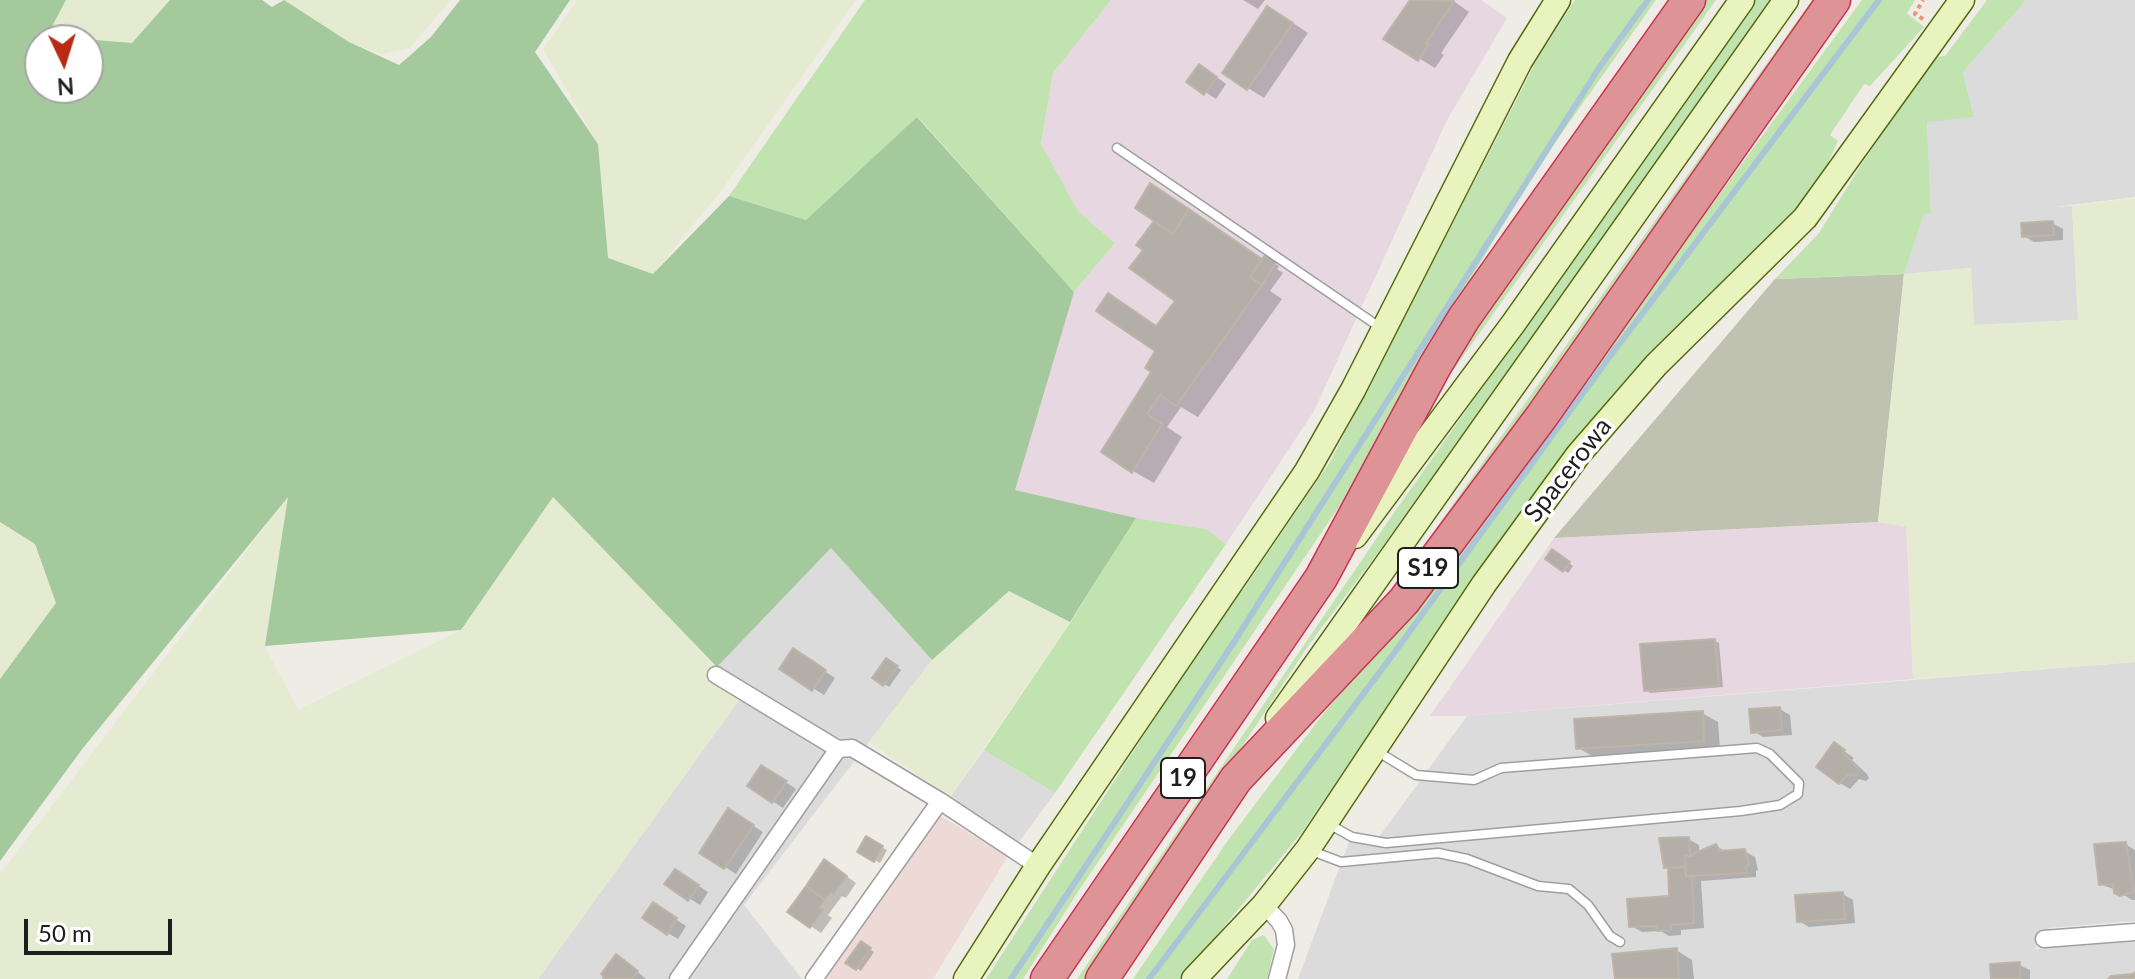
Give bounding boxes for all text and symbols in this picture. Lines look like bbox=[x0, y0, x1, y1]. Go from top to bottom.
north arrow bbox=[24, 24, 104, 104]
text: N bbox=[56, 72, 75, 101]
street label: Spacerowa bbox=[1518, 412, 1618, 528]
road number: S19 bbox=[1398, 548, 1458, 588]
road number: 19 bbox=[1161, 758, 1205, 798]
scale bar bbox=[28, 903, 176, 953]
text: 50 m bbox=[38, 918, 92, 947]

